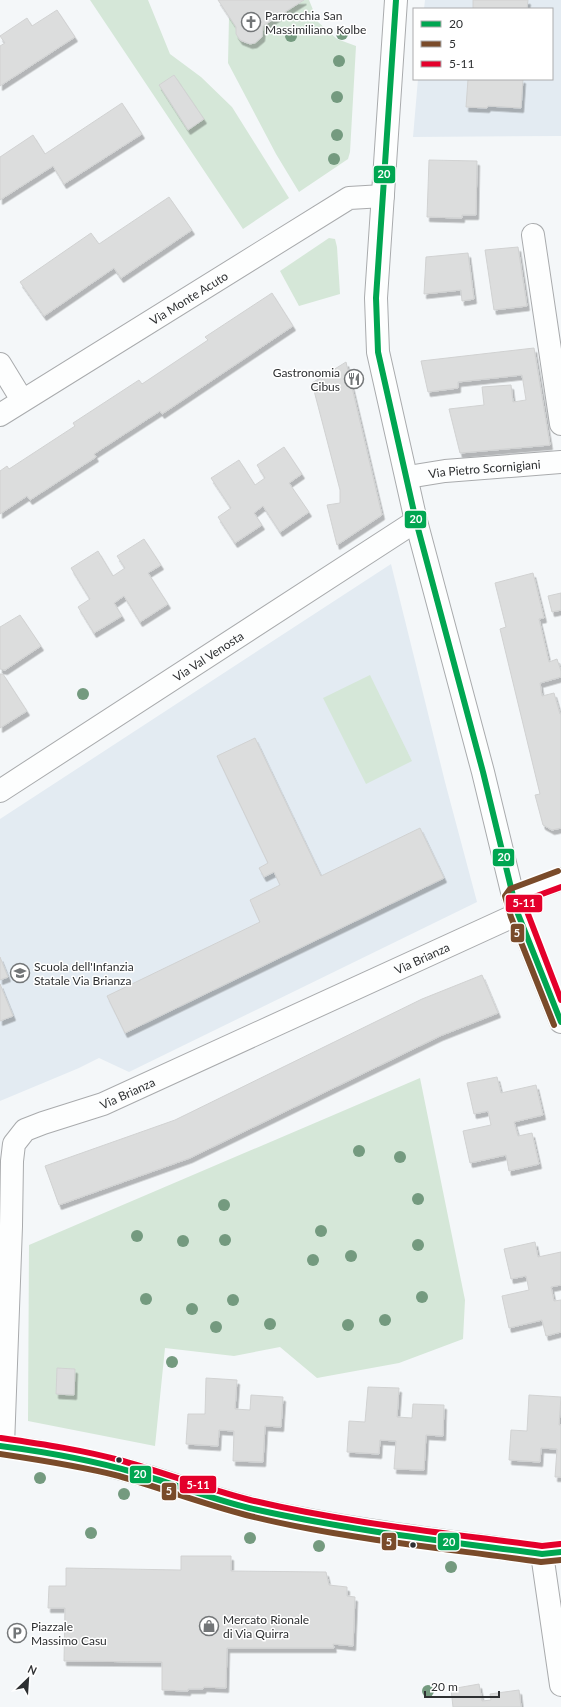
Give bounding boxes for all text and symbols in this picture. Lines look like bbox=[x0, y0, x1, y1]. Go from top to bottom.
place label: Parrocchia San Massimiliano Kolbe bbox=[265, 8, 366, 37]
legend bbox=[413, 8, 553, 80]
church icon: Parrocchia San Massimiliano Kolbe bbox=[240, 11, 262, 33]
text: 20 bbox=[449, 16, 463, 31]
text: 5 bbox=[449, 36, 456, 51]
text: 5-11 bbox=[449, 56, 474, 71]
line badge: 20 bbox=[373, 165, 396, 184]
text: 20 bbox=[378, 167, 391, 180]
street label: Via Monte Acuto bbox=[147, 268, 231, 328]
place label: Gastronomia Cibus bbox=[273, 365, 340, 394]
restaurant icon: Gastronomia Cibus bbox=[343, 368, 365, 390]
street label: Via Pietro Scornigiani bbox=[427, 456, 541, 481]
line badge: 20 bbox=[404, 510, 427, 529]
text: 20 bbox=[410, 512, 423, 525]
street label: Via Val Venosta bbox=[170, 628, 246, 684]
line badge: 20 bbox=[492, 848, 515, 867]
text: 20 bbox=[498, 850, 511, 863]
line badge: 5-11 bbox=[505, 894, 543, 913]
text: 5-11 bbox=[512, 896, 536, 909]
line badge: 5 bbox=[510, 923, 525, 943]
text: 5 bbox=[514, 926, 520, 939]
street label: Via Brianza bbox=[392, 939, 452, 977]
place label: Scuola dell'Infanzia Statale Via Brianza bbox=[34, 959, 134, 988]
school or university icon: Scuola dell'Infanzia Statale Via Brianza bbox=[9, 962, 31, 984]
street label: Via Brianza bbox=[97, 1074, 157, 1112]
unlabelled marker bbox=[114, 1455, 124, 1465]
line badge: 20 bbox=[129, 1465, 152, 1484]
text: 20 bbox=[134, 1467, 147, 1480]
line badge: 5-11 bbox=[179, 1475, 217, 1494]
text: 5-11 bbox=[186, 1478, 210, 1491]
line badge: 5 bbox=[161, 1482, 177, 1501]
text: 5 bbox=[166, 1484, 172, 1497]
line badge: 5 bbox=[381, 1532, 397, 1551]
line badge: 20 bbox=[437, 1532, 460, 1551]
text: 5 bbox=[386, 1535, 392, 1548]
text: 20 bbox=[443, 1535, 456, 1548]
unlabelled marker bbox=[408, 1540, 418, 1550]
place label: Mercato Rionale di Via Quirra bbox=[223, 1612, 309, 1641]
shop icon: Mercato Rionale di Via Quirra bbox=[198, 1615, 220, 1637]
place label: Piazzale Massimo Casu bbox=[31, 1619, 107, 1648]
parking icon: Piazzale Massimo Casu bbox=[6, 1622, 28, 1644]
north arrow bbox=[8, 1659, 48, 1699]
text: N bbox=[26, 1662, 39, 1677]
scale bar bbox=[425, 1673, 499, 1699]
text: 20 m bbox=[431, 1679, 458, 1694]

